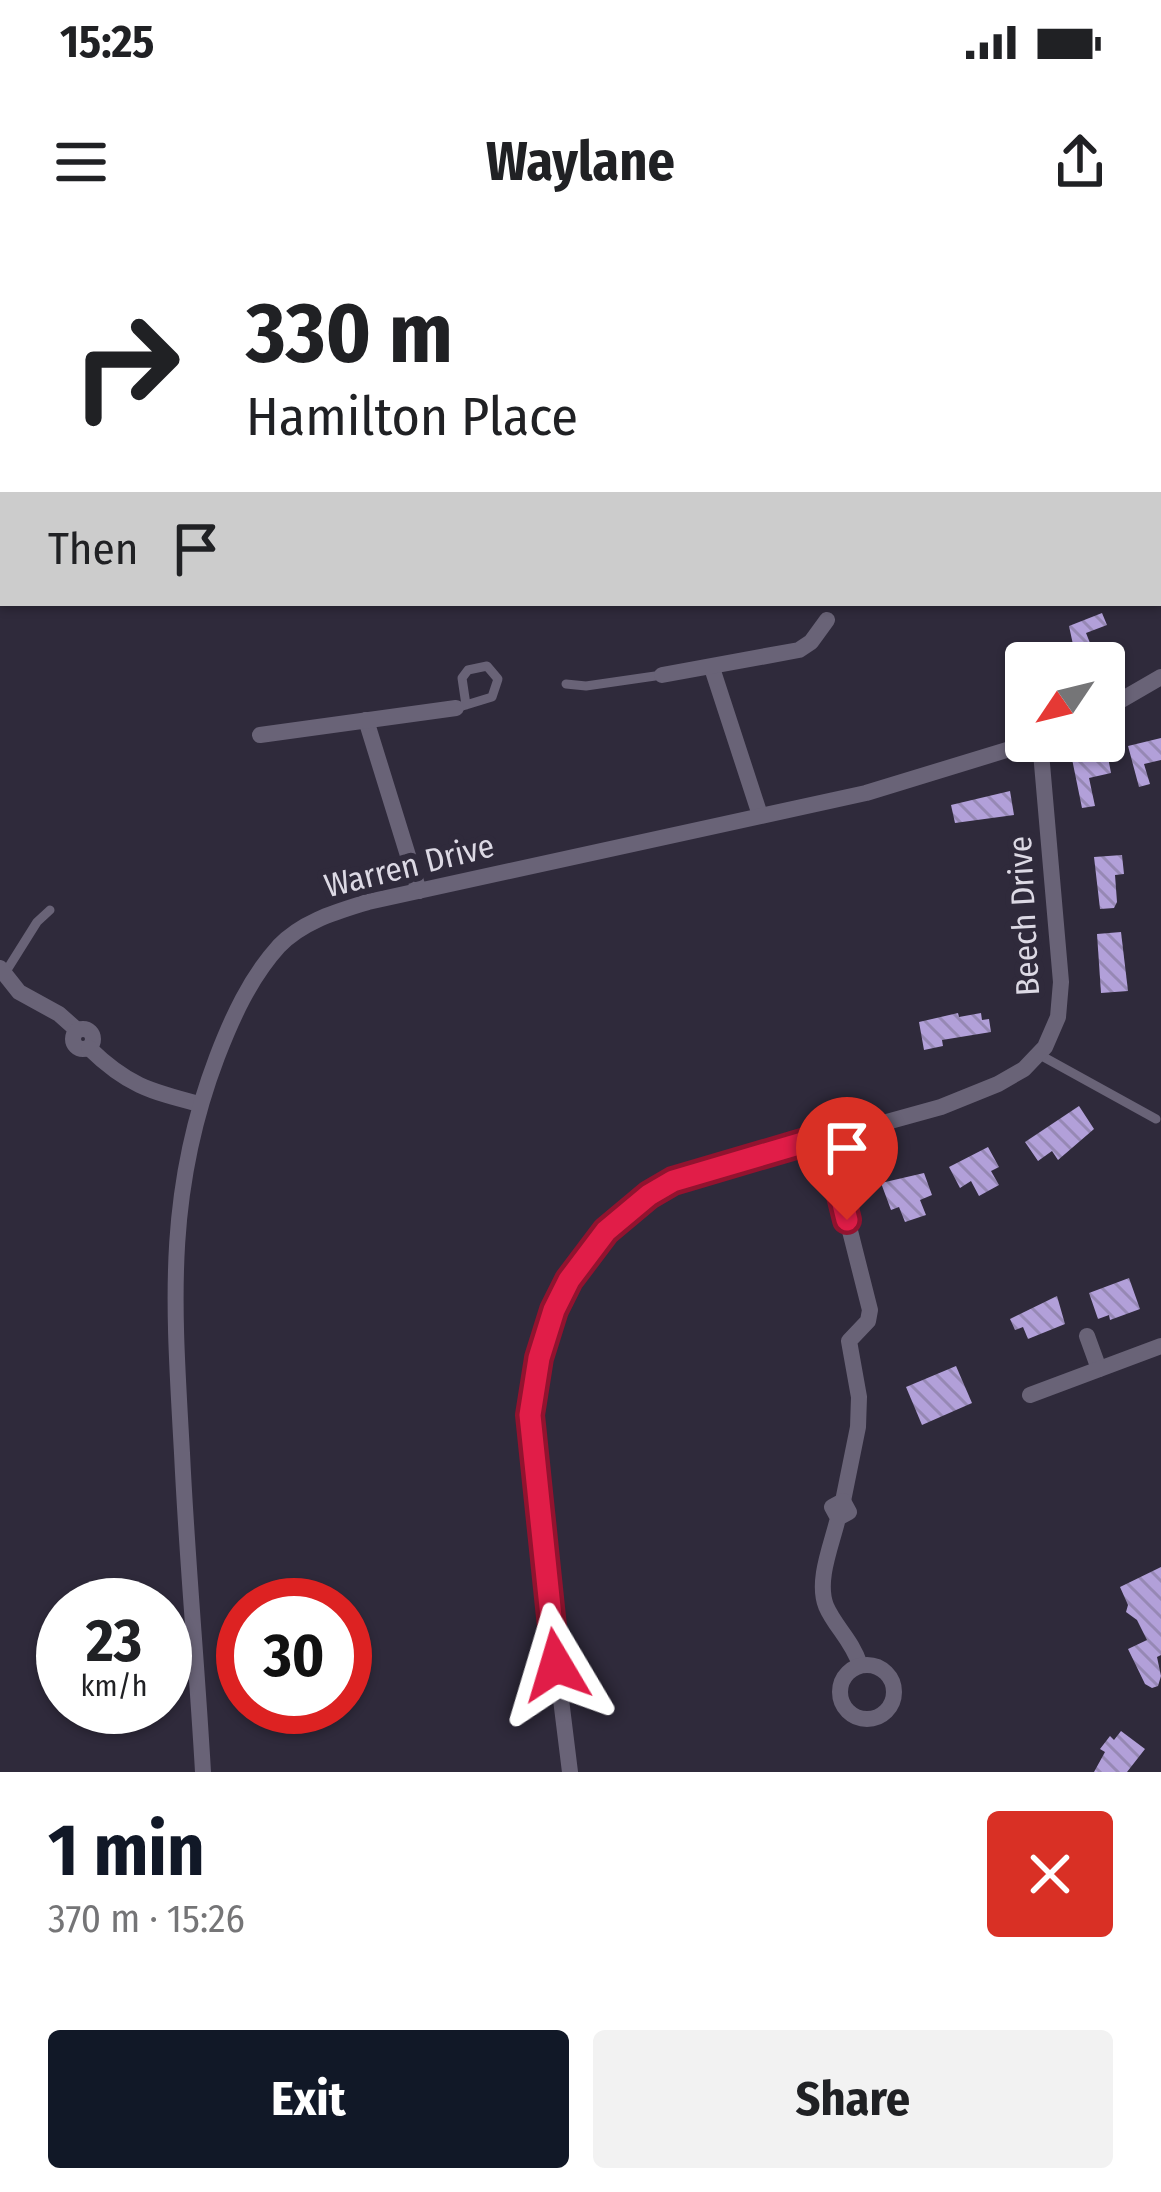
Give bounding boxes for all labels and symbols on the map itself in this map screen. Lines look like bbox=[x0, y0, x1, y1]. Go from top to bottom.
north arrow bbox=[1005, 642, 1125, 762]
street label: Warren Drive bbox=[320, 826, 498, 906]
street label: Beech Drive bbox=[1000, 835, 1048, 997]
pin bbox=[796, 1097, 898, 1220]
speed limit sign: 30 bbox=[216, 1578, 372, 1734]
position arrow bbox=[493, 1602, 619, 1728]

